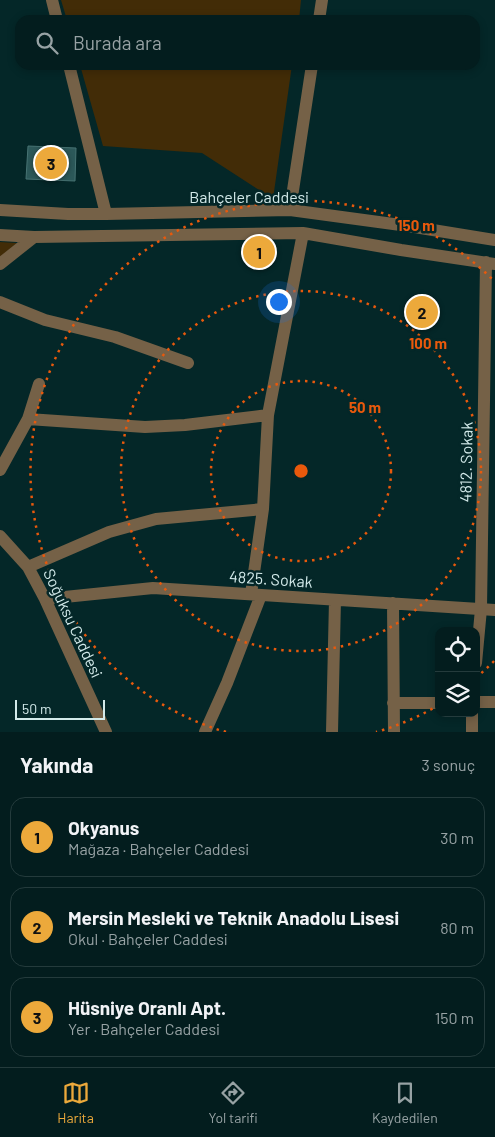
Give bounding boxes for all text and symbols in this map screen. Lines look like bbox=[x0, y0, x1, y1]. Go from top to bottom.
search box bbox=[15, 15, 480, 70]
icon: search bbox=[33, 29, 61, 57]
text: Burada ara bbox=[73, 31, 162, 54]
pin: 3 bbox=[35, 144, 67, 182]
street label: Bahçeler Caddesi bbox=[189, 187, 309, 206]
text: 150 m bbox=[397, 216, 435, 234]
pin: 1 bbox=[243, 233, 275, 271]
your location bbox=[266, 289, 292, 315]
pin: 2 bbox=[406, 293, 438, 331]
text: 100 m bbox=[409, 334, 447, 352]
text: 50 m bbox=[349, 398, 381, 416]
street label: 4812. Sokak bbox=[455, 422, 476, 502]
centre of rings bbox=[292, 462, 310, 480]
street label: Soğuksu Caddesi bbox=[40, 566, 107, 680]
street label: 4825. Sokak bbox=[229, 566, 313, 591]
map controls bbox=[435, 627, 480, 717]
button: locate bbox=[435, 627, 480, 672]
button: layers bbox=[435, 672, 480, 717]
scale bar bbox=[15, 697, 105, 720]
text: 50 m bbox=[22, 700, 51, 717]
text: Yakında bbox=[20, 752, 93, 777]
text: 3 sonuç bbox=[422, 755, 475, 774]
text: Okyanus bbox=[68, 816, 139, 839]
text: 1 bbox=[34, 828, 40, 847]
text: 30 m bbox=[440, 828, 474, 847]
text: Mağaza · Bahçeler Caddesi bbox=[68, 839, 249, 858]
text: Mersin Mesleki ve Teknik Anadolu Lisesi bbox=[68, 906, 399, 929]
text: 2 bbox=[33, 918, 41, 937]
text: 80 m bbox=[440, 918, 474, 937]
text: Okul · Bahçeler Caddesi bbox=[68, 929, 227, 948]
text: Hüsniye Oranlı Apt. bbox=[68, 996, 226, 1019]
text: 3 bbox=[33, 1008, 41, 1027]
text: 150 m bbox=[435, 1008, 474, 1027]
text: Yer · Bahçeler Caddesi bbox=[68, 1019, 220, 1038]
tab: Harita bbox=[57, 1079, 94, 1126]
tab: Yol tarifi bbox=[208, 1079, 257, 1126]
tab: Kaydedilen bbox=[372, 1079, 438, 1126]

